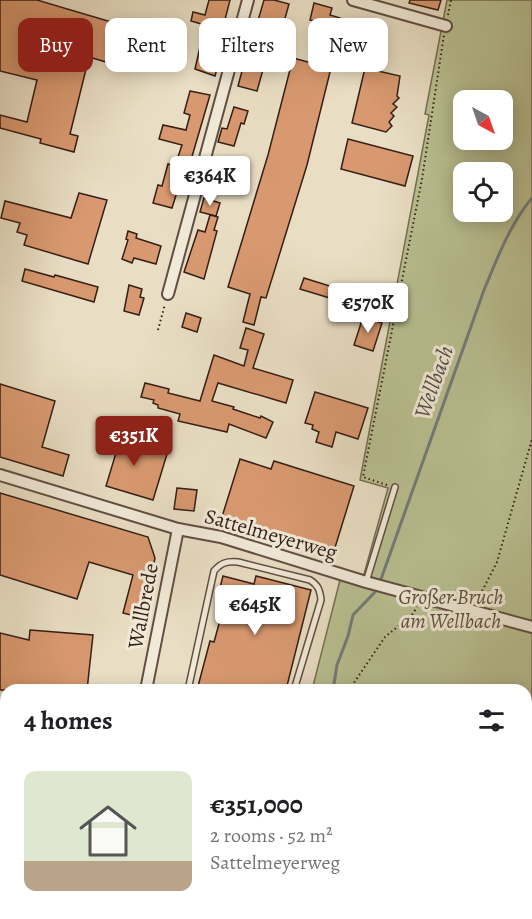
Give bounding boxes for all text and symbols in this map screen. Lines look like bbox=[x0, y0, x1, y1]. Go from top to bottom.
chip: Buy bbox=[18, 18, 93, 72]
chip: Rent bbox=[105, 18, 187, 72]
chip: Filters bbox=[199, 18, 296, 72]
chip: New bbox=[308, 18, 388, 72]
north arrow bbox=[453, 90, 513, 150]
map controls bbox=[453, 90, 513, 222]
pin: €364K bbox=[168, 156, 252, 207]
text: €364K bbox=[184, 162, 236, 189]
button: locate bbox=[453, 162, 513, 222]
pin: €570K bbox=[326, 283, 410, 334]
text: €570K bbox=[342, 289, 394, 316]
water label: Wellbach bbox=[407, 341, 461, 423]
pin: €351K bbox=[92, 416, 176, 467]
text: €351K bbox=[110, 422, 158, 449]
street label: Sattelmeyerweg bbox=[201, 502, 341, 566]
street label: Wallbrede bbox=[121, 561, 165, 652]
park label: Großer Bruch am Wellbach bbox=[398, 583, 504, 635]
pin: €645K bbox=[213, 585, 297, 636]
text: €645K bbox=[229, 591, 281, 618]
text: 4 homes bbox=[24, 703, 113, 738]
icon: filters bbox=[475, 704, 508, 737]
text: €351,000 bbox=[210, 787, 303, 822]
icon: home bbox=[72, 795, 144, 867]
text: 2 rooms · 52 m² bbox=[210, 822, 333, 849]
text: Sattelmeyerweg bbox=[210, 849, 340, 876]

